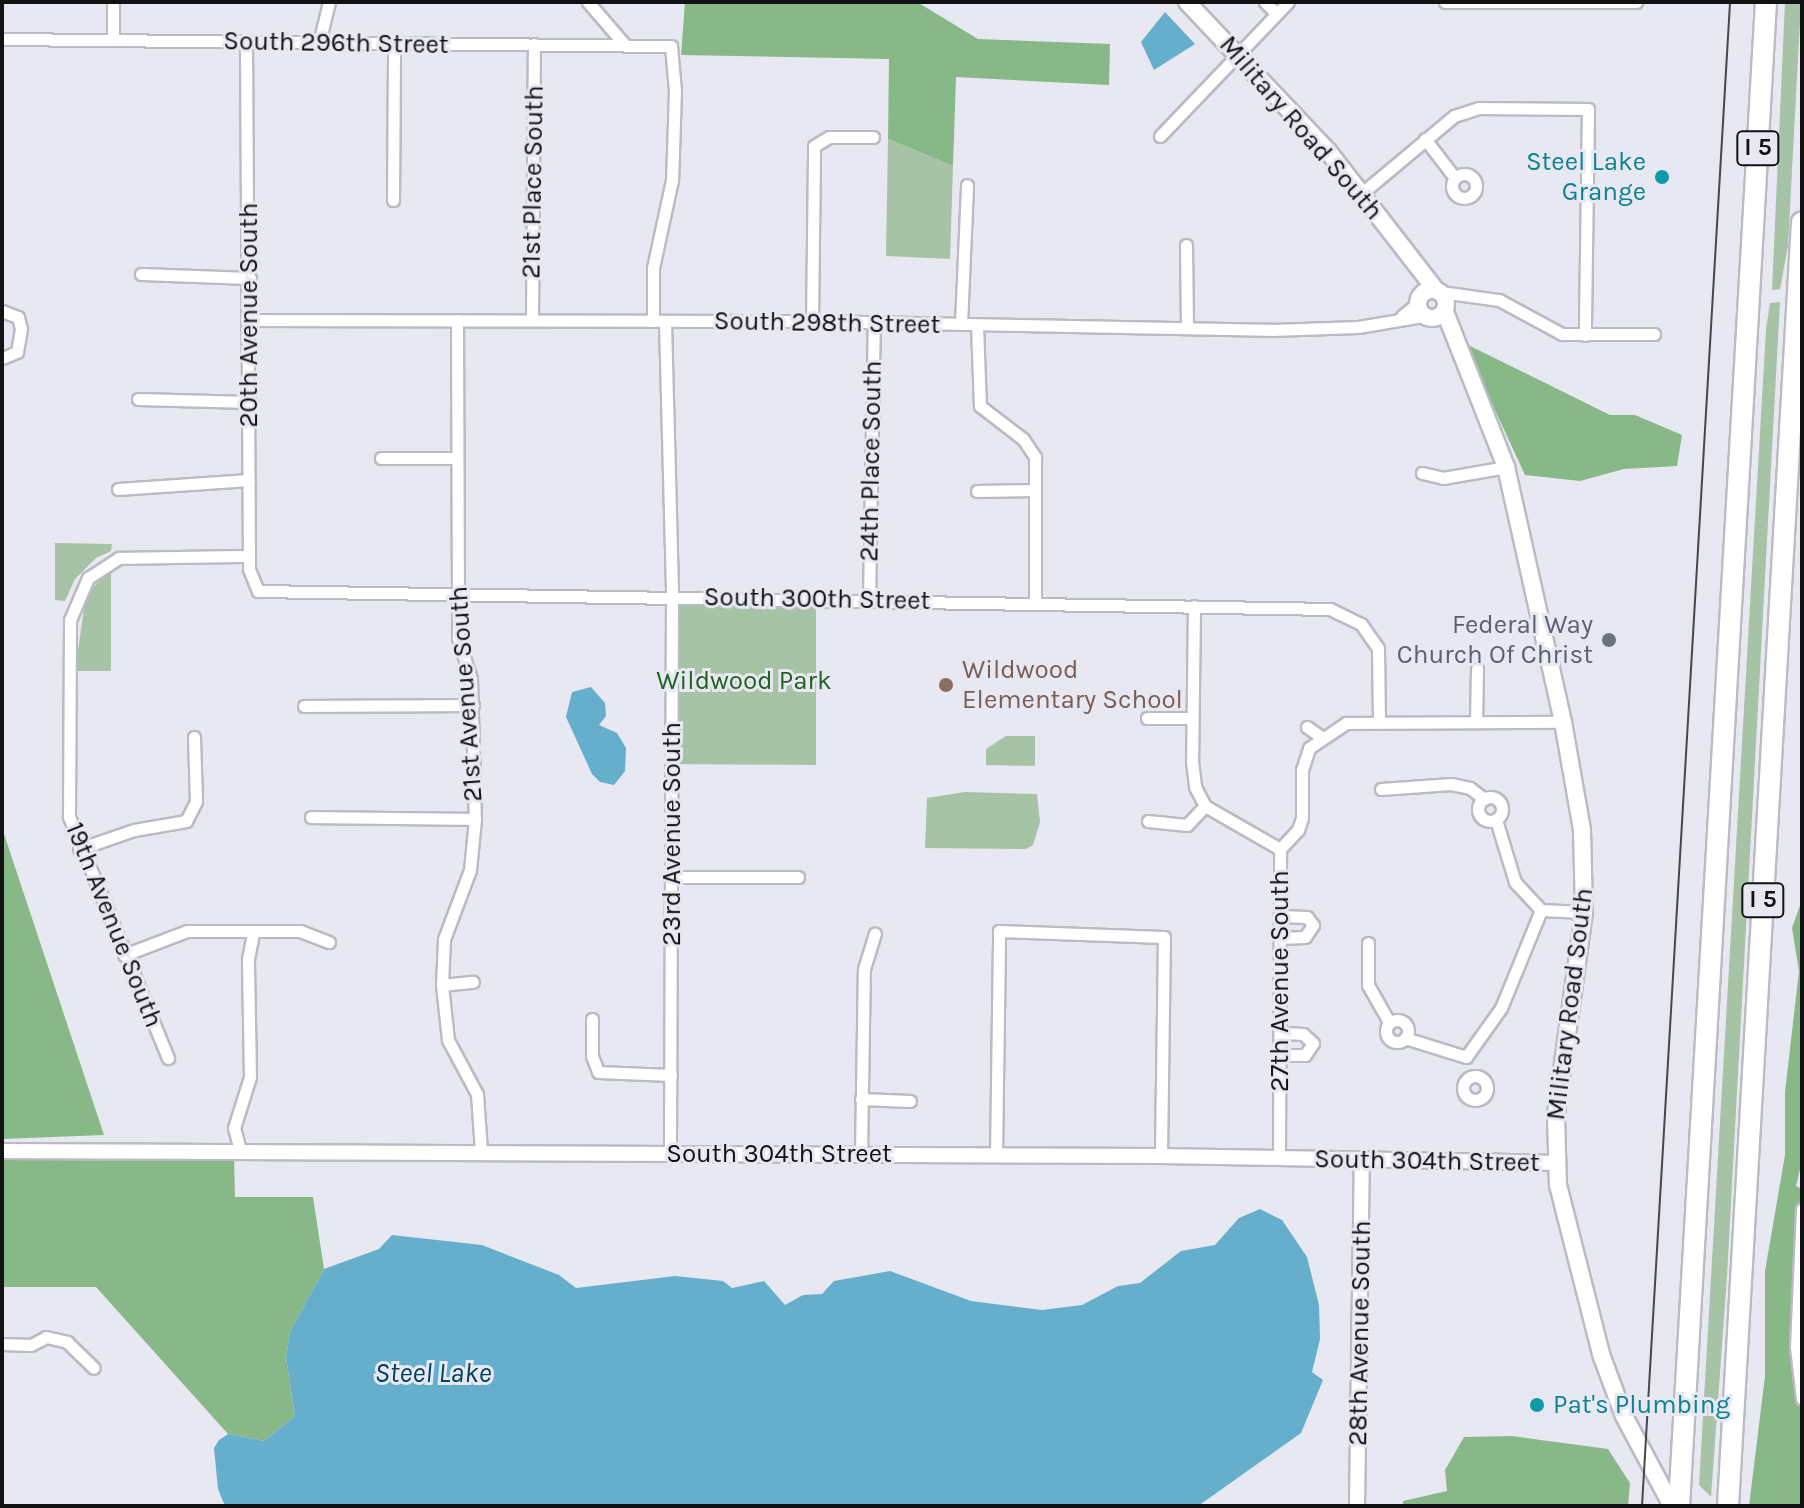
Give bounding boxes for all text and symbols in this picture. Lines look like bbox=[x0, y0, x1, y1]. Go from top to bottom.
street label: South 296th Street bbox=[223, 25, 449, 61]
street label: Military Road South bbox=[1213, 30, 1389, 226]
street label: 21st Place South bbox=[516, 85, 550, 279]
road number: I 5 bbox=[1736, 128, 1780, 168]
place label: Steel Lake Grange bbox=[1526, 146, 1646, 208]
marker: Steel Lake Grange bbox=[1653, 168, 1671, 186]
street label: 20th Avenue South bbox=[233, 202, 265, 428]
street label: South 298th Street bbox=[714, 305, 940, 341]
street label: 24th Place South bbox=[854, 360, 888, 562]
street label: South 300th Street bbox=[703, 581, 931, 617]
street label: 21st Avenue South bbox=[443, 585, 489, 803]
place label: Federal Way Church Of Christ bbox=[1397, 609, 1593, 670]
marker: Federal Way Church Of Christ bbox=[1600, 631, 1618, 649]
place label: Wildwood Elementary School bbox=[962, 654, 1183, 716]
park label: Wildwood Park bbox=[656, 665, 832, 697]
marker: Wildwood Elementary School bbox=[937, 676, 955, 694]
street label: 23rd Avenue South bbox=[656, 722, 688, 946]
street label: 19th Avenue South bbox=[59, 818, 169, 1032]
street label: 27th Avenue South bbox=[1264, 870, 1296, 1092]
road number: I 5 bbox=[1741, 880, 1785, 920]
street label: Military Road South bbox=[1540, 886, 1600, 1122]
street label: South 304th Street bbox=[666, 1138, 892, 1170]
street label: South 304th Street bbox=[1314, 1143, 1540, 1179]
street label: 28th Avenue South bbox=[1342, 1220, 1378, 1446]
water label: Steel Lake bbox=[375, 1356, 491, 1390]
place label: Pat's Plumbing bbox=[1553, 1389, 1730, 1421]
marker: Pat's Plumbing bbox=[1528, 1396, 1546, 1414]

